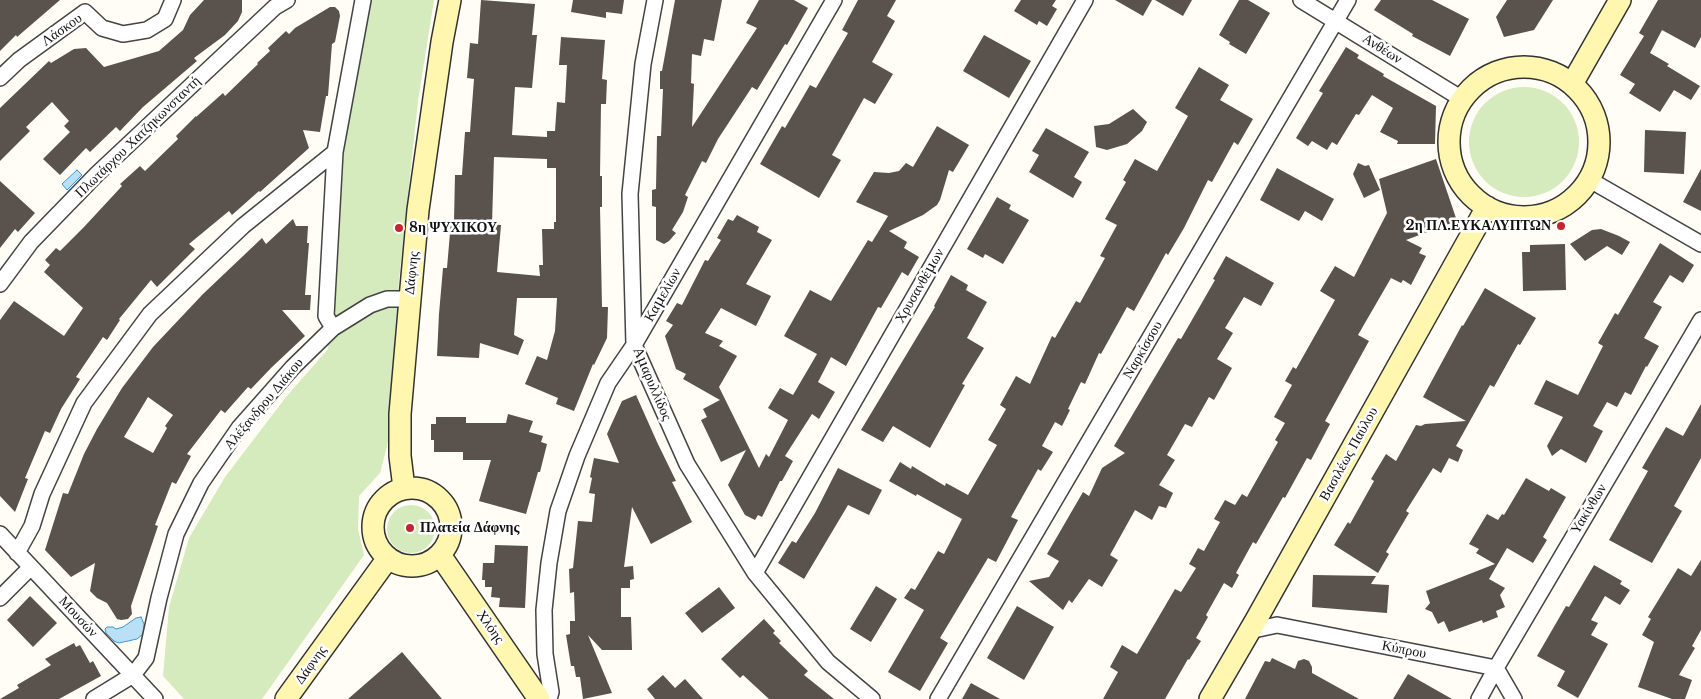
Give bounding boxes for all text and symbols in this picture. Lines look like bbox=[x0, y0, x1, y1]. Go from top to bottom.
street label: Λάσκου bbox=[38, 10, 86, 50]
street label: Ανθέων bbox=[1359, 30, 1405, 68]
street label: Πλωτάρχου Χατζηκωνσταντή bbox=[72, 73, 204, 201]
place label: 2η ΠΛ.ΕΥΚΑΛΥΠΤΩΝ bbox=[1406, 218, 1551, 234]
place label: 8η ΨΥΧΙΚΟΥ bbox=[409, 220, 497, 236]
marker: 2η ΠΛ.ΕΥΚΑΛΥΠΤΩΝ bbox=[1555, 220, 1567, 232]
marker: 8η ΨΥΧΙΚΟΥ bbox=[393, 222, 405, 234]
street label: Χρυσανθέμων bbox=[892, 246, 948, 326]
street label: Δάφνης bbox=[401, 250, 423, 296]
street label: Καμελίων bbox=[641, 265, 685, 325]
street label: Ναρκίσσου bbox=[1120, 318, 1166, 382]
street label: Αμαρυλλίδος bbox=[629, 345, 675, 423]
street label: Αλέξανδρου Διάκου bbox=[221, 355, 307, 453]
street label: Βασιλέως Παύλου bbox=[1316, 404, 1382, 504]
street label: Υακίνθων bbox=[1568, 481, 1610, 537]
place label: Πλατεία Δάφνης bbox=[420, 520, 519, 536]
marker: Πλατεία Δάφνης bbox=[404, 522, 416, 534]
street label: Μουσών bbox=[55, 593, 101, 641]
street label: Χλόης bbox=[473, 607, 507, 647]
street label: Κύπρου bbox=[1380, 637, 1428, 663]
street label: Δάφνης bbox=[291, 642, 331, 688]

